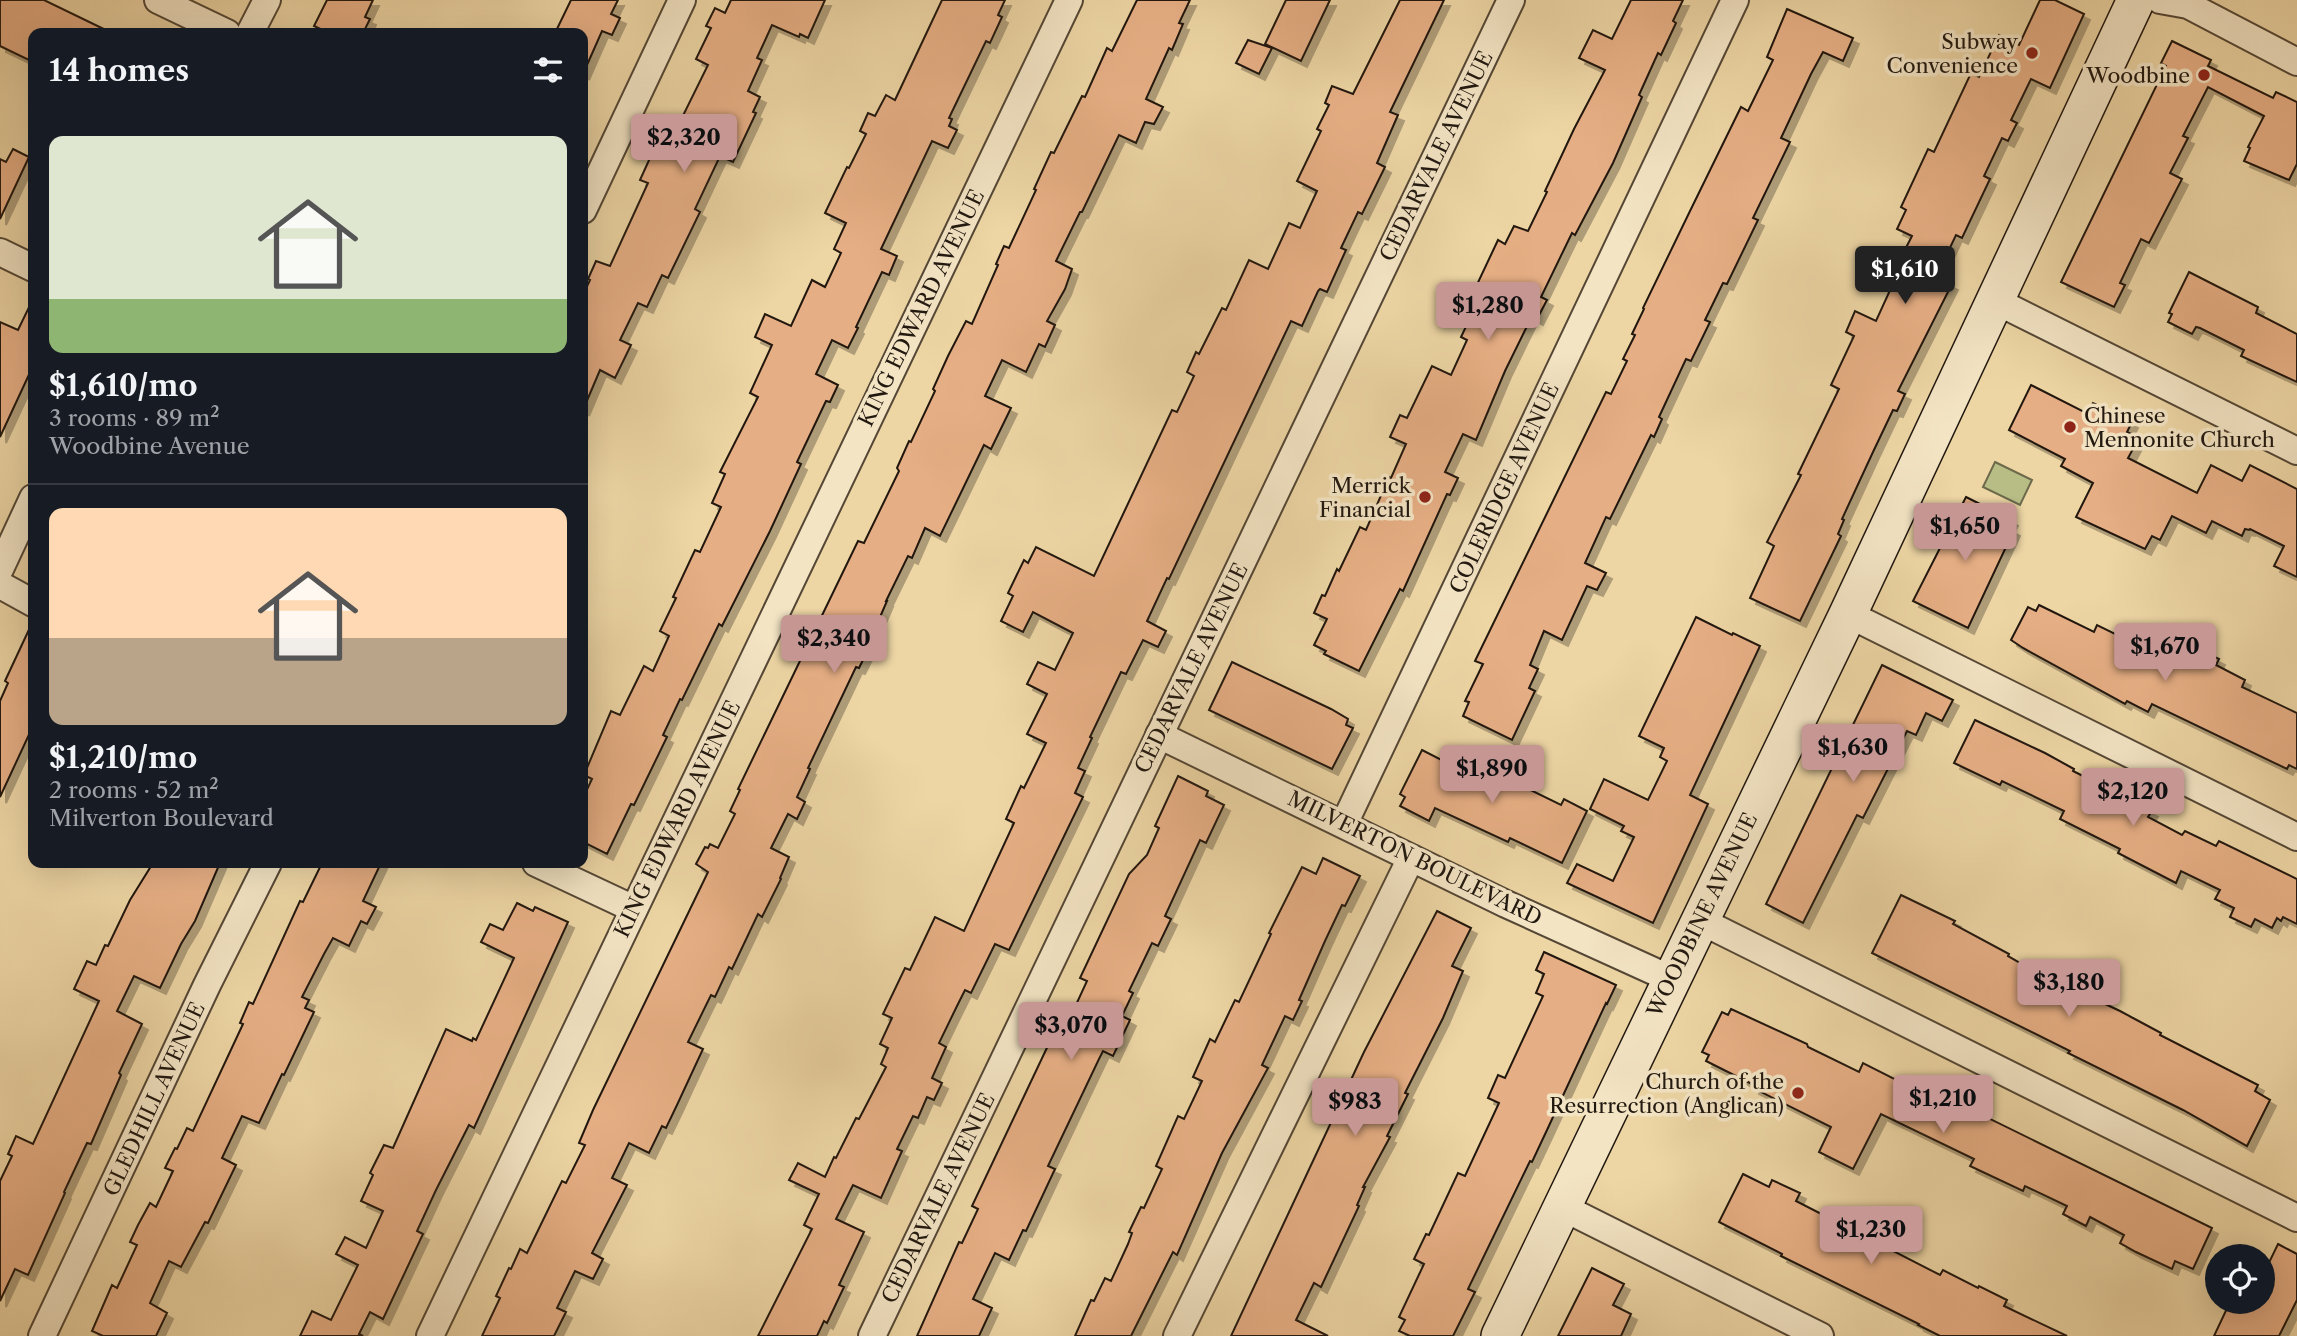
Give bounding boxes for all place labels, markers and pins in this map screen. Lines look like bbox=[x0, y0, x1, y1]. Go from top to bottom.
place label: Subway Convenience bbox=[1887, 29, 2018, 78]
marker: Subway Convenience bbox=[2024, 45, 2040, 61]
place label: Woodbine bbox=[2085, 63, 2190, 88]
marker: Woodbine bbox=[2196, 67, 2212, 83]
pin: $2,320 bbox=[627, 114, 741, 174]
pin: $1,610 bbox=[1848, 246, 1962, 306]
pin: $1,280 bbox=[1431, 282, 1545, 342]
place label: Chinese Mennonite Church bbox=[2084, 403, 2275, 452]
marker: Chinese Mennonite Church bbox=[2062, 419, 2078, 435]
place label: Merrick Financial bbox=[1319, 473, 1412, 522]
marker: Merrick Financial bbox=[1417, 489, 1433, 505]
pin: $1,650 bbox=[1908, 504, 2022, 563]
pin: $2,340 bbox=[777, 616, 891, 675]
pin: $1,670 bbox=[2108, 624, 2222, 683]
pin: $1,630 bbox=[1796, 724, 1910, 784]
pin: $1,890 bbox=[1435, 746, 1549, 805]
pin: $2,120 bbox=[2076, 768, 2190, 828]
pin: $3,180 bbox=[2012, 960, 2126, 1019]
pin: $3,070 bbox=[1014, 1002, 1128, 1062]
place label: Church of the Resurrection (Anglican) bbox=[1549, 1069, 1784, 1118]
pin: $1,210 bbox=[1886, 1076, 2000, 1135]
pin: $983 bbox=[1314, 1078, 1396, 1138]
marker: Church of the Resurrection (Anglican) bbox=[1790, 1085, 1806, 1101]
pin: $1,230 bbox=[1814, 1206, 1928, 1266]

